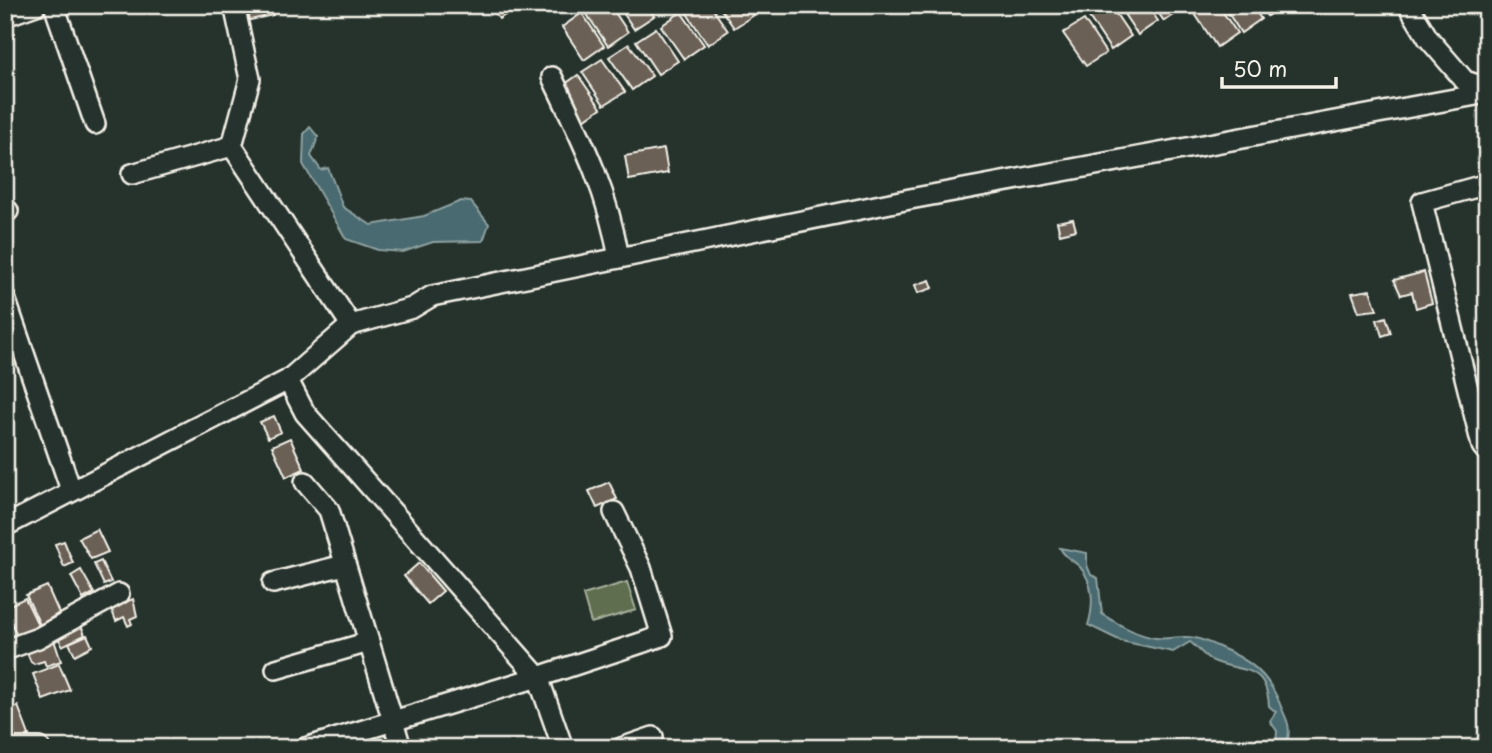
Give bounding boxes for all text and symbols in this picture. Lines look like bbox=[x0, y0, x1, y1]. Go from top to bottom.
scale bar bbox=[1222, 46, 1336, 90]
text: 50 m bbox=[1233, 52, 1287, 84]

